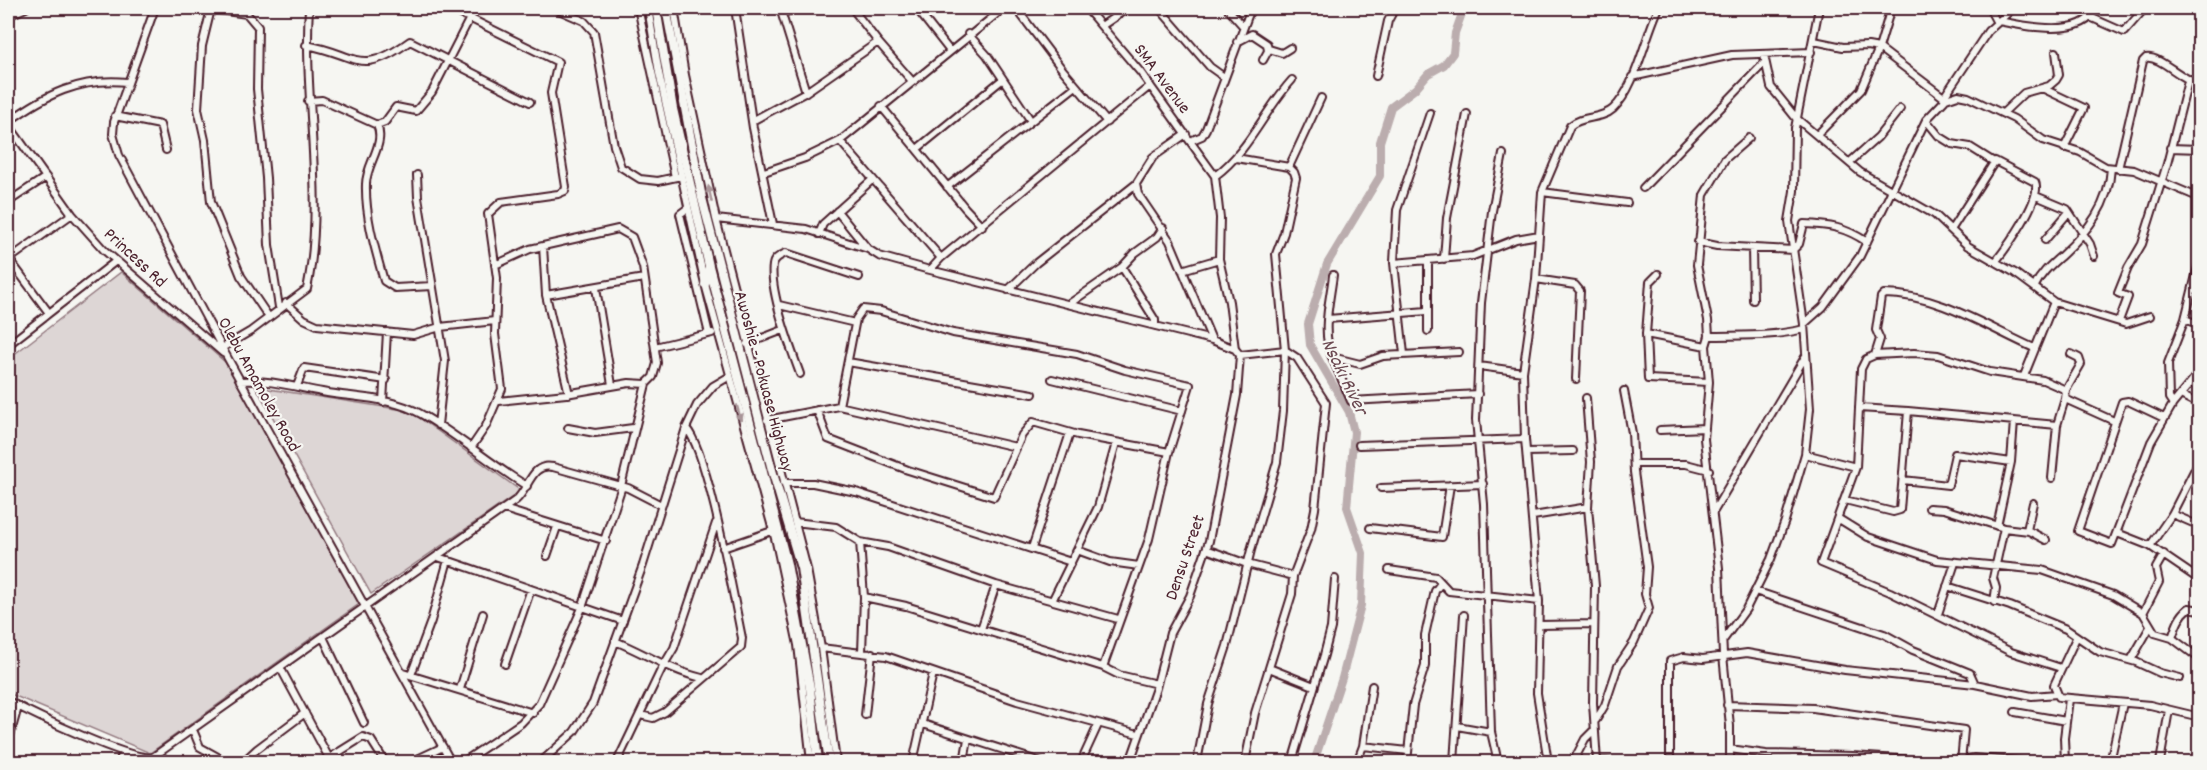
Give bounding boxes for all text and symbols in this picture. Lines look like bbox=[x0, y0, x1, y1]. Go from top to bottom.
street label: SMA Avenue bbox=[1126, 39, 1196, 120]
one-way arrow bbox=[705, 184, 714, 203]
street label: Princess Rd bbox=[97, 223, 171, 295]
street label: Awoshie - Pokuase Highway bbox=[726, 288, 799, 475]
street label: Olebu Amamoley Road bbox=[210, 313, 305, 457]
water label: Nsaki River bbox=[1313, 334, 1375, 423]
one-way arrow bbox=[735, 404, 744, 422]
street label: Densu Street bbox=[1160, 511, 1213, 604]

